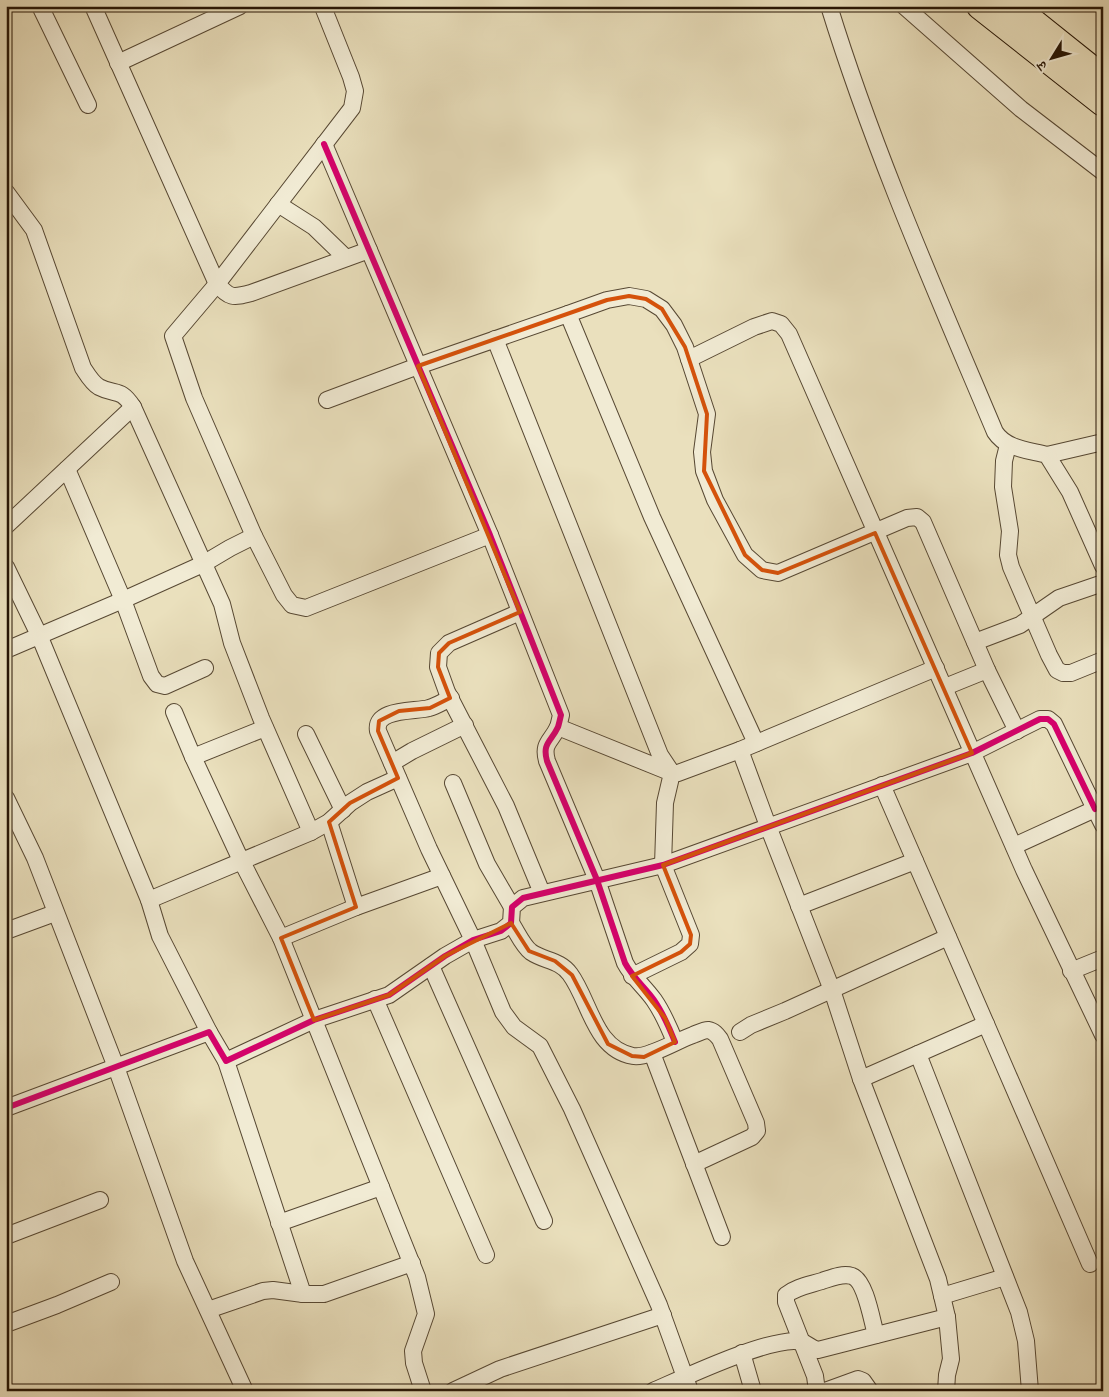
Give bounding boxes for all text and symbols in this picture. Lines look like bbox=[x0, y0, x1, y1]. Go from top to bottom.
north arrow bbox=[1026, 32, 1076, 82]
text: उ bbox=[1032, 57, 1052, 75]

